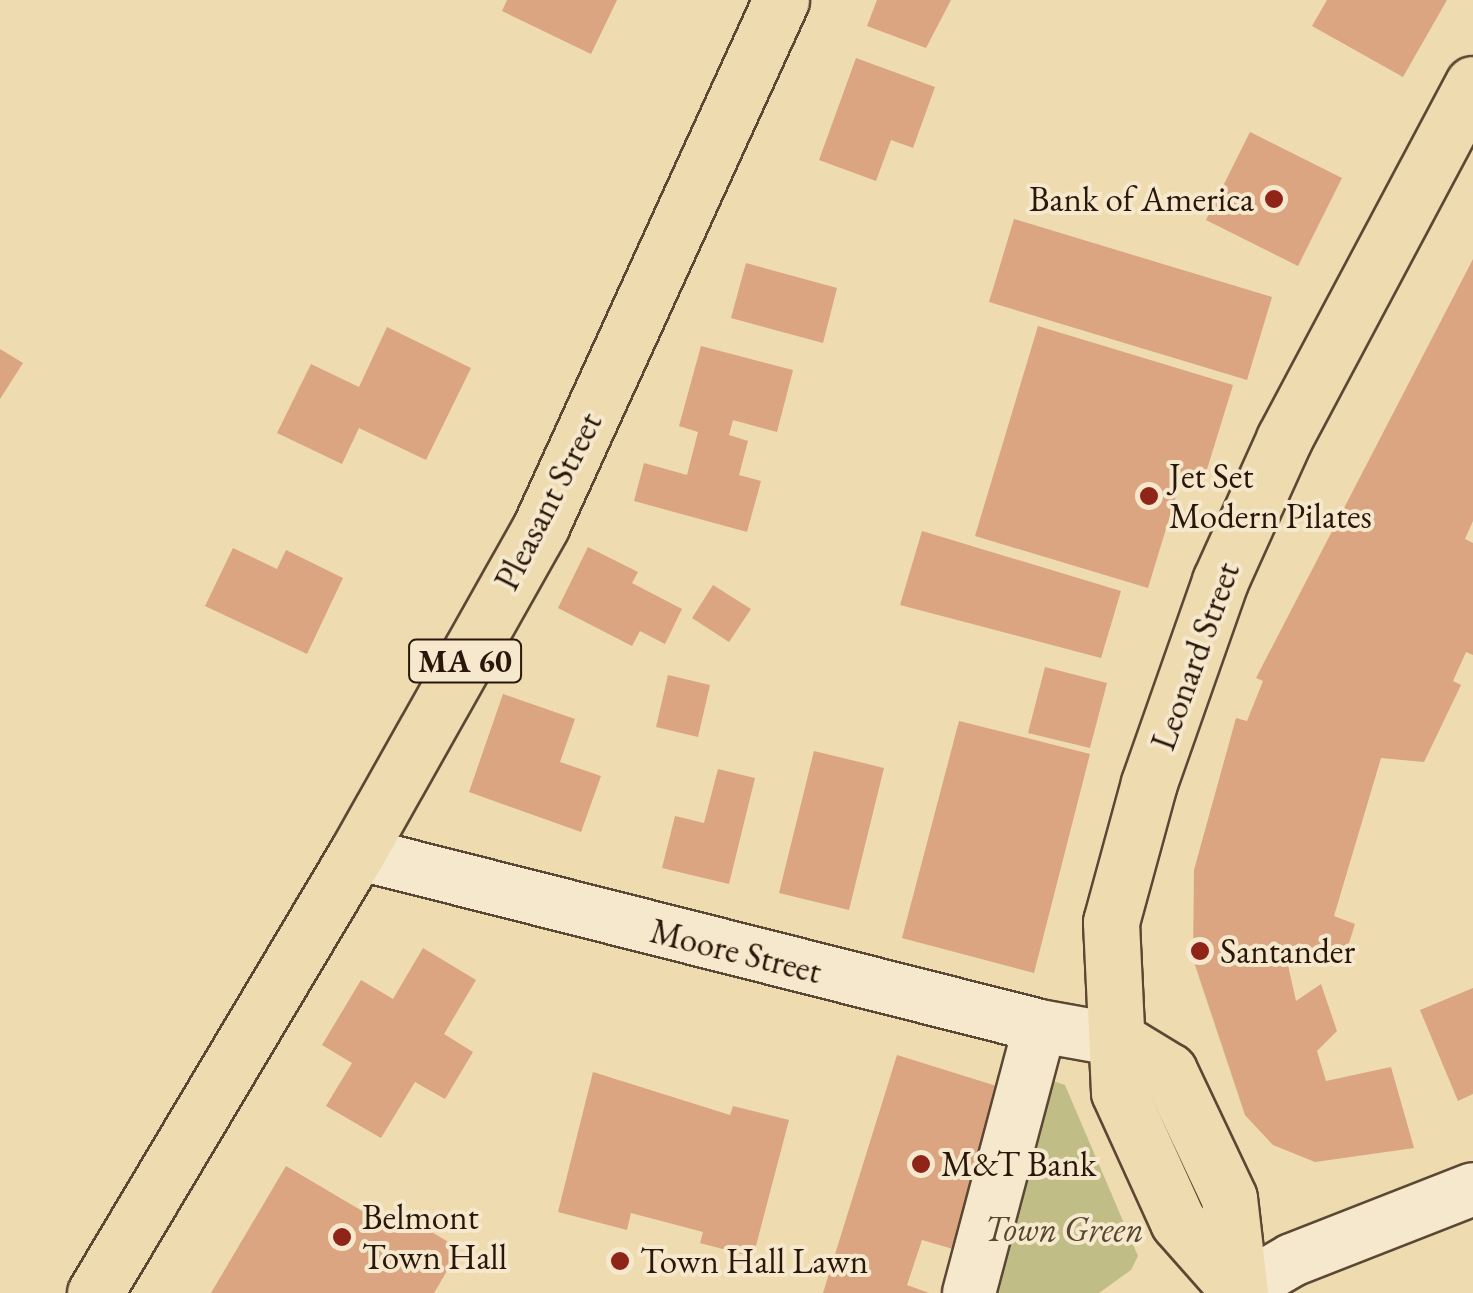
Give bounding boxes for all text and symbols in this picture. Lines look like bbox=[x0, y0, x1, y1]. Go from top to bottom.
place label: Bank of America bbox=[1029, 178, 1254, 220]
marker: Bank of America bbox=[1263, 188, 1285, 210]
street label: Pleasant Street bbox=[485, 405, 611, 597]
place label: Jet Set Modern Pilates bbox=[1169, 455, 1372, 537]
marker: Jet Set Modern Pilates bbox=[1138, 485, 1160, 507]
street label: Leonard Street bbox=[1142, 556, 1248, 756]
road number: MA 60 bbox=[408, 634, 522, 688]
street label: Moore Street bbox=[646, 909, 826, 993]
place label: Santander bbox=[1220, 930, 1355, 972]
marker: Santander bbox=[1189, 940, 1211, 962]
place label: M&T Bank bbox=[941, 1143, 1096, 1185]
marker: M&T Bank bbox=[910, 1153, 932, 1175]
place label: Belmont Town Hall bbox=[362, 1196, 507, 1278]
park label: Town Green bbox=[984, 1208, 1144, 1250]
marker: Belmont Town Hall bbox=[331, 1226, 353, 1248]
place label: Town Hall Lawn bbox=[640, 1240, 868, 1282]
marker: Town Hall Lawn bbox=[609, 1250, 631, 1272]

